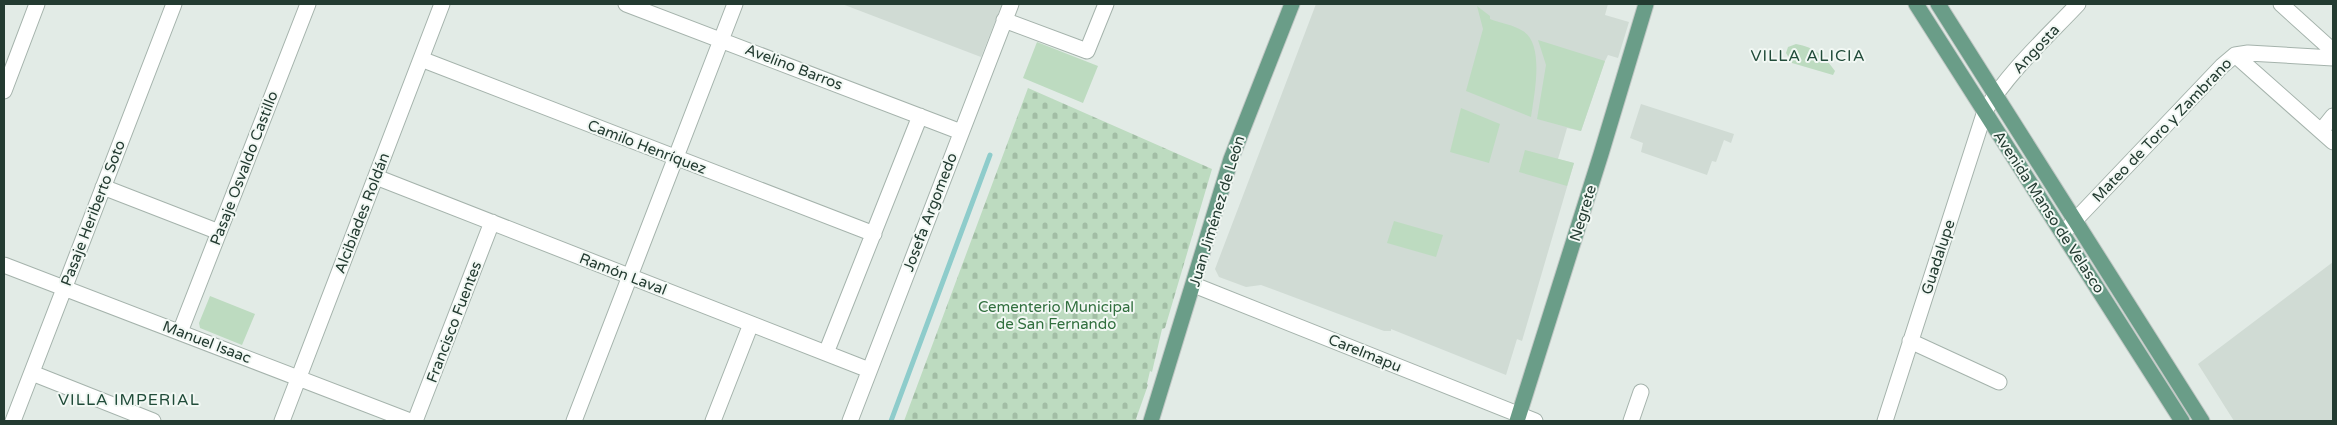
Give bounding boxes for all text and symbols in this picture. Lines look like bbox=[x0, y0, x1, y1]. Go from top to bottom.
street label: Angosta bbox=[2009, 21, 2063, 77]
street label: Avelino Barros bbox=[743, 40, 845, 94]
district label: VILLA ALICIA bbox=[1750, 46, 1866, 66]
street label: Mateo de Toro y Zambrano bbox=[2088, 54, 2236, 206]
street label: Pasaje Osvaldo Castillo bbox=[206, 88, 282, 248]
street label: Camilo Henríquez bbox=[585, 116, 709, 178]
street label: Avenida Manso de Velasco bbox=[1990, 127, 2108, 297]
street label: Juan Jiménez de León bbox=[1185, 133, 1249, 289]
street label: Pasaje Heriberto Soto bbox=[57, 138, 129, 288]
street label: Alcibíades Roldán bbox=[331, 150, 393, 276]
street label: Josefa Argomedo bbox=[899, 150, 961, 274]
street label: Negrete bbox=[1566, 183, 1600, 243]
street label: Guadalupe bbox=[1917, 217, 1959, 297]
street label: Ramón Laval bbox=[577, 249, 669, 299]
street label: Francisco Fuentes bbox=[423, 259, 485, 385]
park label: Cementerio Municipal de San Fernando bbox=[978, 298, 1134, 333]
street label: Manuel Isaac bbox=[160, 317, 254, 367]
street label: Carelmapu bbox=[1326, 330, 1404, 376]
district label: VILLA IMPERIAL bbox=[58, 390, 200, 410]

